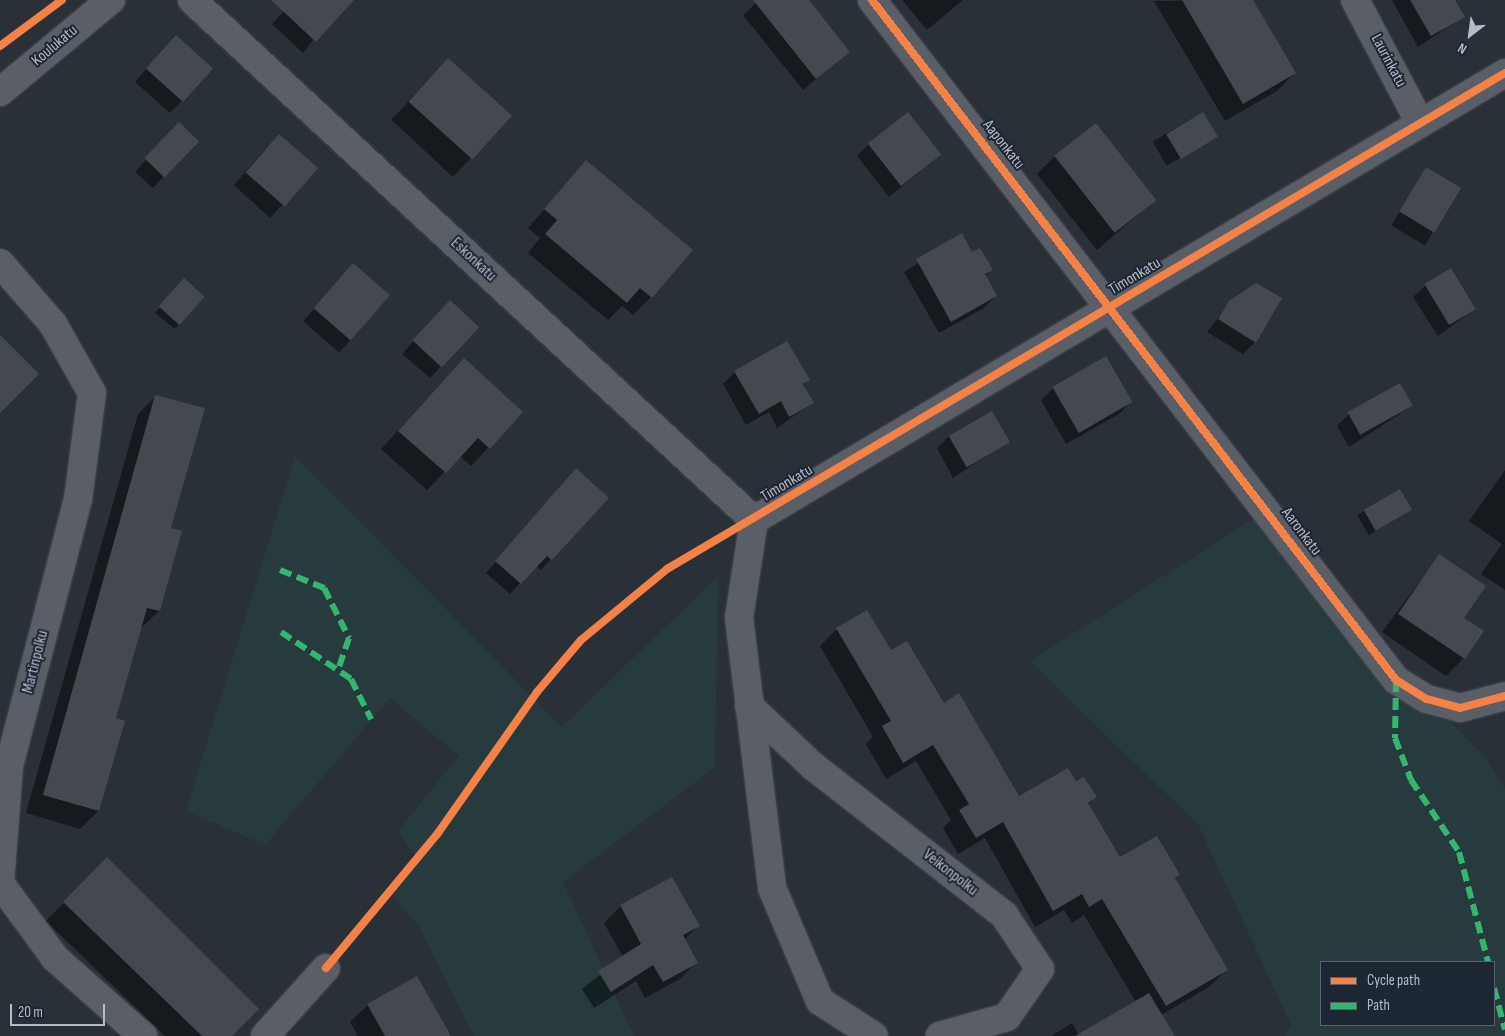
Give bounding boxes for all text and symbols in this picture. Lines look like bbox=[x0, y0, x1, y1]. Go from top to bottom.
north arrow bbox=[1445, 10, 1495, 60]
street label: Koulukatu bbox=[28, 21, 82, 71]
street label: Laurinkatu bbox=[1366, 31, 1410, 91]
text: N bbox=[1455, 39, 1470, 58]
street label: Aaponkatu bbox=[978, 117, 1028, 173]
street label: Eskonkatu bbox=[446, 234, 500, 286]
street label: Timonkatu bbox=[1106, 254, 1164, 300]
street label: Timonkatu bbox=[758, 461, 816, 507]
street label: Aaronkatu bbox=[1277, 504, 1325, 560]
street label: Martinpolku bbox=[19, 629, 53, 695]
street label: Veikonpolku bbox=[919, 846, 981, 900]
legend bbox=[1320, 961, 1495, 1026]
text: Cycle path bbox=[1367, 971, 1420, 990]
scale bar bbox=[12, 994, 108, 1026]
text: Path bbox=[1367, 996, 1390, 1015]
text: 20 m bbox=[18, 1003, 43, 1022]

